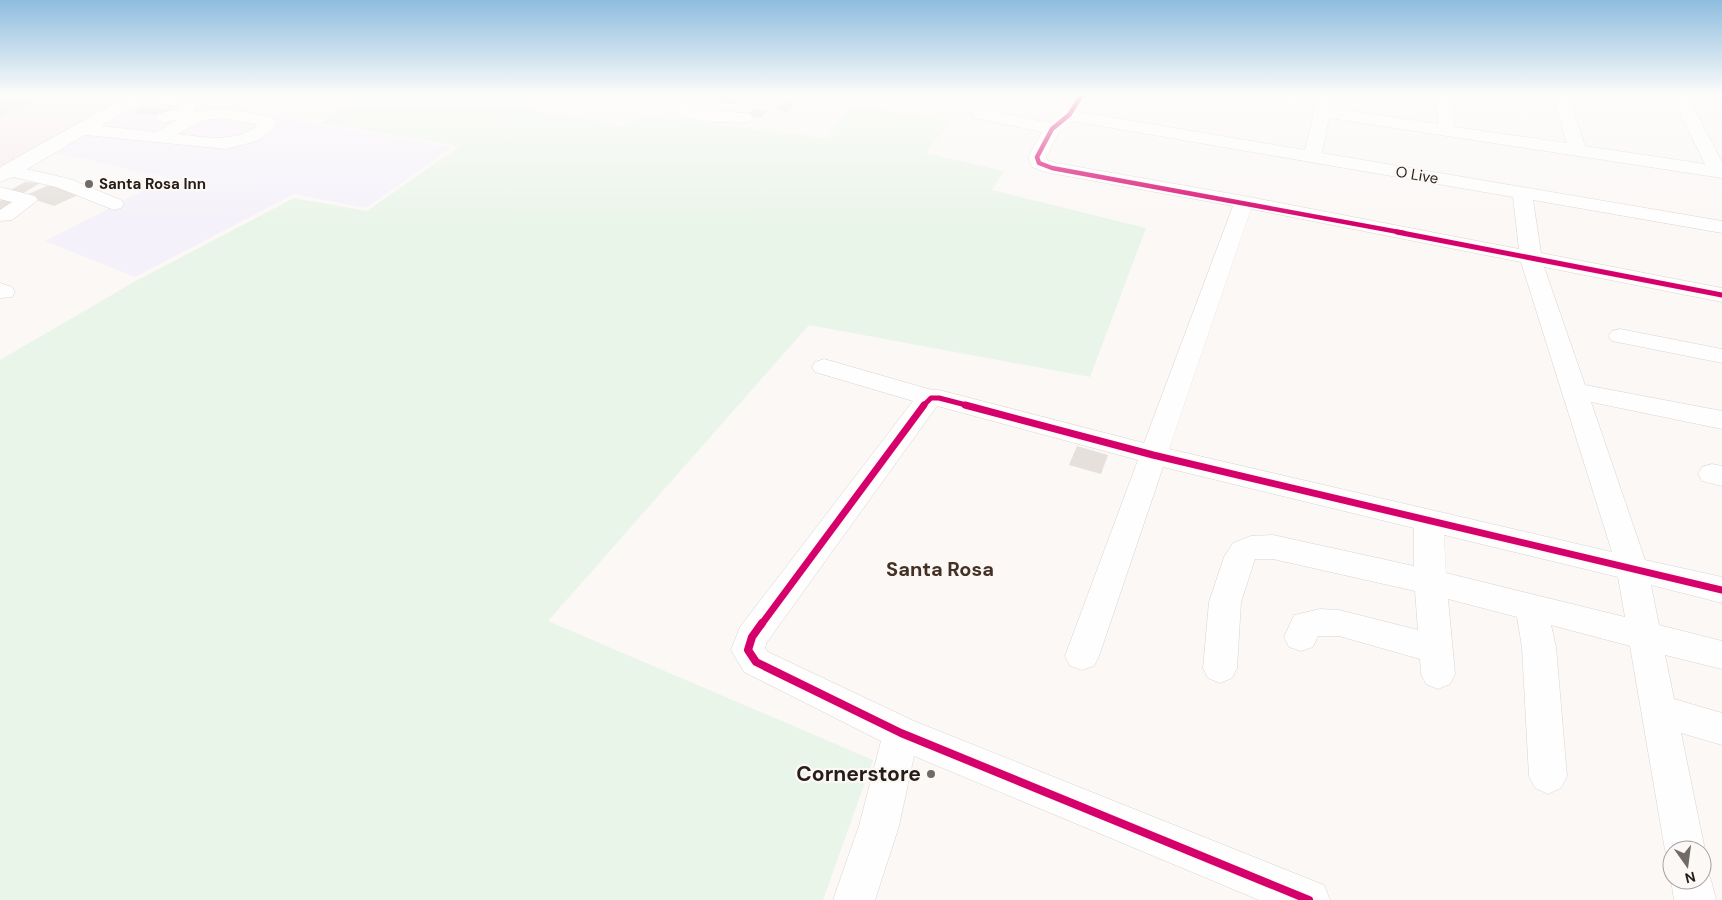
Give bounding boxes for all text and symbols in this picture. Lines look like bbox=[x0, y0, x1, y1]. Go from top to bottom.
street label: O Live bbox=[1394, 161, 1440, 189]
place label: Santa Rosa Inn bbox=[99, 174, 206, 194]
marker: Santa Rosa Inn bbox=[83, 178, 95, 190]
district label: Santa Rosa bbox=[886, 556, 994, 582]
place label: Cornerstore bbox=[796, 760, 921, 788]
marker: Cornerstore bbox=[925, 768, 937, 780]
north arrow bbox=[1662, 840, 1712, 890]
text: N bbox=[1683, 868, 1697, 888]

